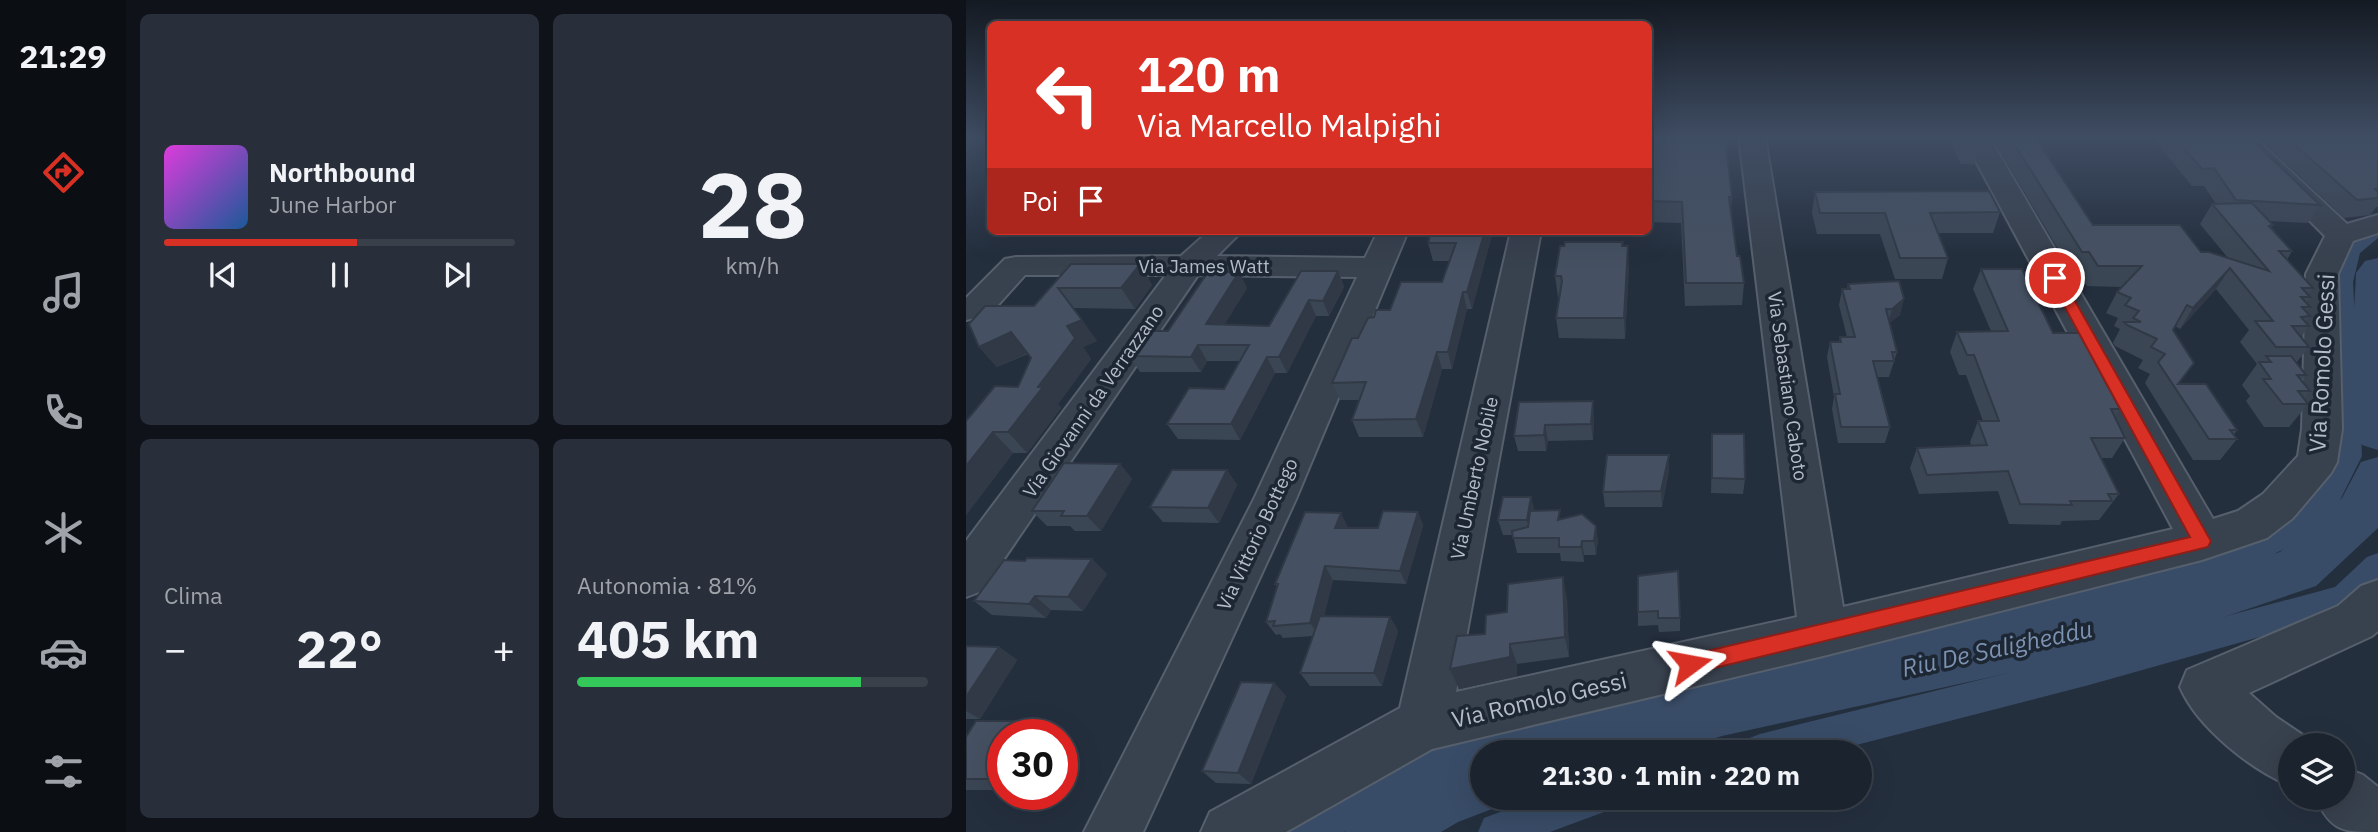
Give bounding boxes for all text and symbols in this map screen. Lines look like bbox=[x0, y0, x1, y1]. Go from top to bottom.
text: 21:29 bbox=[19, 35, 107, 77]
text: 120 m bbox=[1137, 42, 1281, 105]
icon: left bbox=[1022, 49, 1113, 140]
text: Via Marcello Malpighi bbox=[1137, 104, 1441, 146]
text: 28 bbox=[698, 145, 807, 263]
icon: directions bbox=[39, 148, 88, 197]
text: Northbound bbox=[269, 155, 416, 189]
icon: arrive bbox=[1072, 182, 1110, 220]
text: Poi bbox=[1022, 184, 1058, 218]
text: June Harbor bbox=[269, 189, 397, 219]
pin bbox=[2025, 248, 2085, 308]
text: km/h bbox=[725, 250, 780, 280]
street label: Via James Watt bbox=[1138, 254, 1270, 278]
icon: previous bbox=[204, 256, 242, 294]
icon: pause bbox=[321, 256, 359, 294]
icon: next bbox=[438, 256, 476, 294]
icon: arrive bbox=[2036, 259, 2074, 297]
icon: music bbox=[39, 268, 88, 317]
street label: Via Romolo Gessi bbox=[2301, 273, 2341, 453]
street label: Via Sebastiano Caboto bbox=[1763, 290, 1813, 482]
street label: Via Giovanni da Verrazzano bbox=[1017, 300, 1169, 502]
icon: phone bbox=[39, 388, 88, 437]
street label: Via Umberto Nobile bbox=[1445, 394, 1503, 562]
street label: Via Vittorio Bottego bbox=[1211, 454, 1303, 614]
icon: climate bbox=[39, 508, 88, 557]
text: Autonomia · 81% bbox=[577, 570, 757, 600]
text: Clima bbox=[164, 580, 223, 610]
text: 405 km bbox=[577, 605, 759, 672]
water label: Riu De Saligheddu bbox=[1899, 612, 2095, 684]
text: 22° bbox=[296, 615, 383, 682]
text: − bbox=[164, 624, 187, 673]
text: + bbox=[492, 624, 515, 673]
position arrow bbox=[1653, 627, 1727, 701]
icon: car bbox=[39, 628, 88, 677]
street label: Via Romolo Gessi bbox=[1448, 664, 1630, 734]
speed limit sign: 30 bbox=[987, 719, 1078, 810]
map controls bbox=[2278, 733, 2355, 810]
button: layers bbox=[2278, 733, 2355, 810]
icon: filters bbox=[39, 747, 88, 796]
text: 21:30 · 1 min · 220 m bbox=[1542, 758, 1800, 792]

